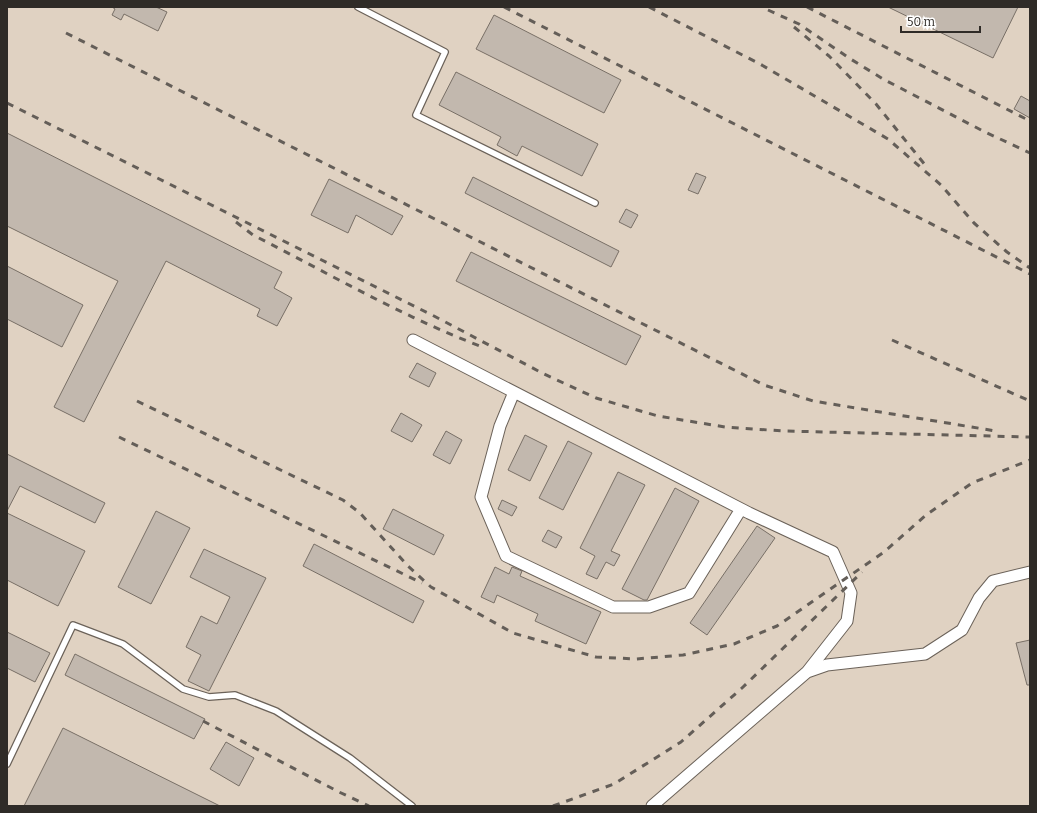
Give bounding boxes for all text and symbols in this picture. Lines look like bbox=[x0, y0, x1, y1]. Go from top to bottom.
scale bar bbox=[901, 8, 980, 34]
text: 50 m bbox=[907, 15, 936, 29]

